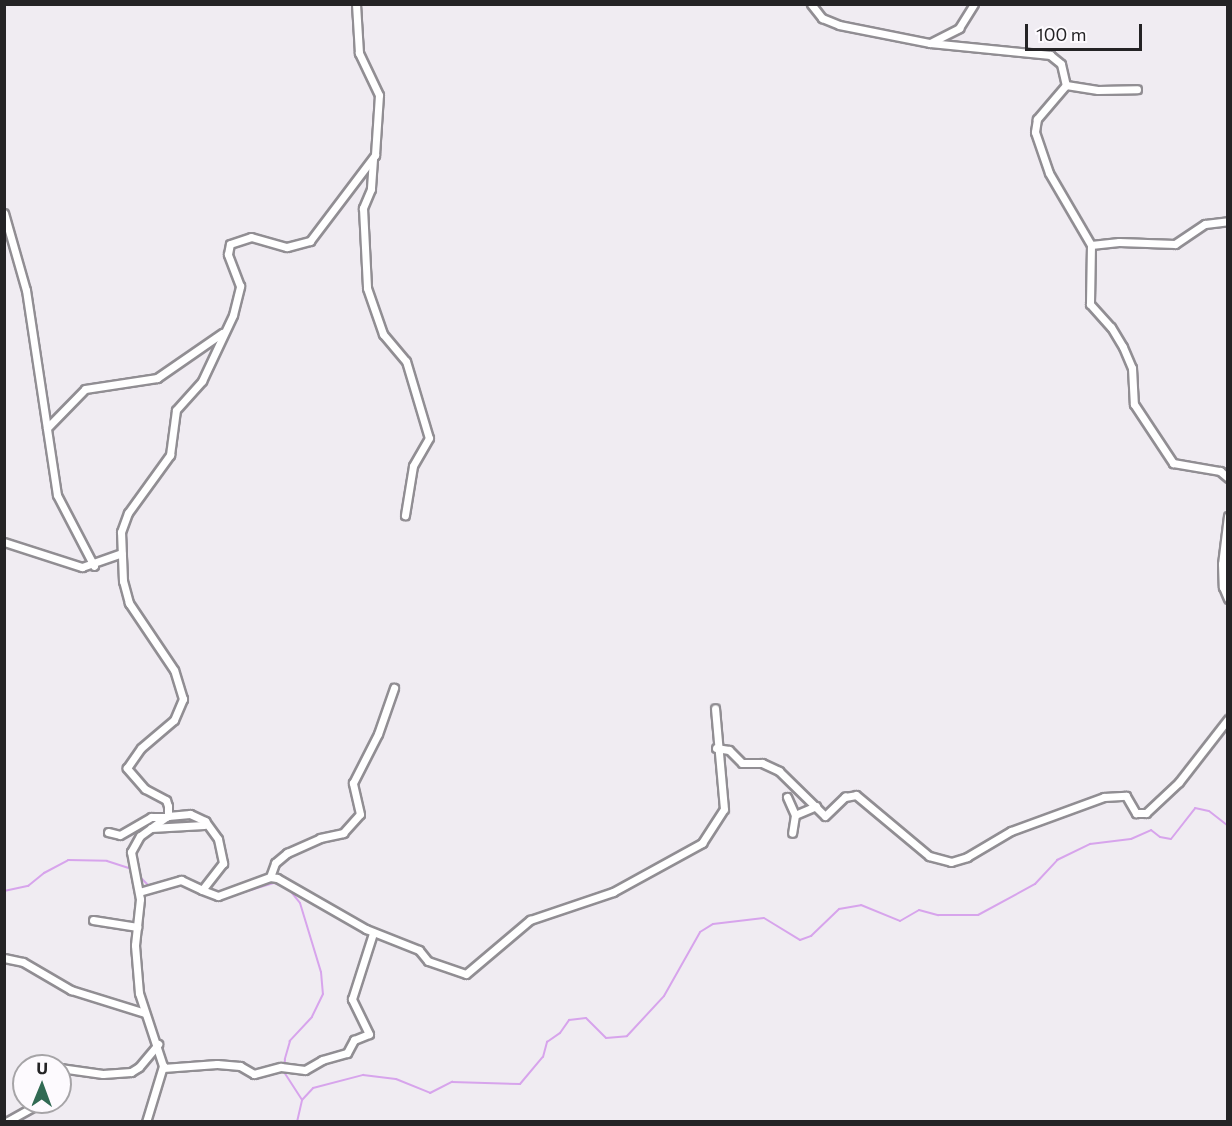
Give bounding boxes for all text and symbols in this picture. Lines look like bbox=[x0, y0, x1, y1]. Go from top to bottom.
scale bar bbox=[1028, 12, 1145, 50]
text: 100 m bbox=[1036, 23, 1086, 45]
north arrow bbox=[12, 1054, 72, 1114]
text: U bbox=[36, 1058, 48, 1077]

